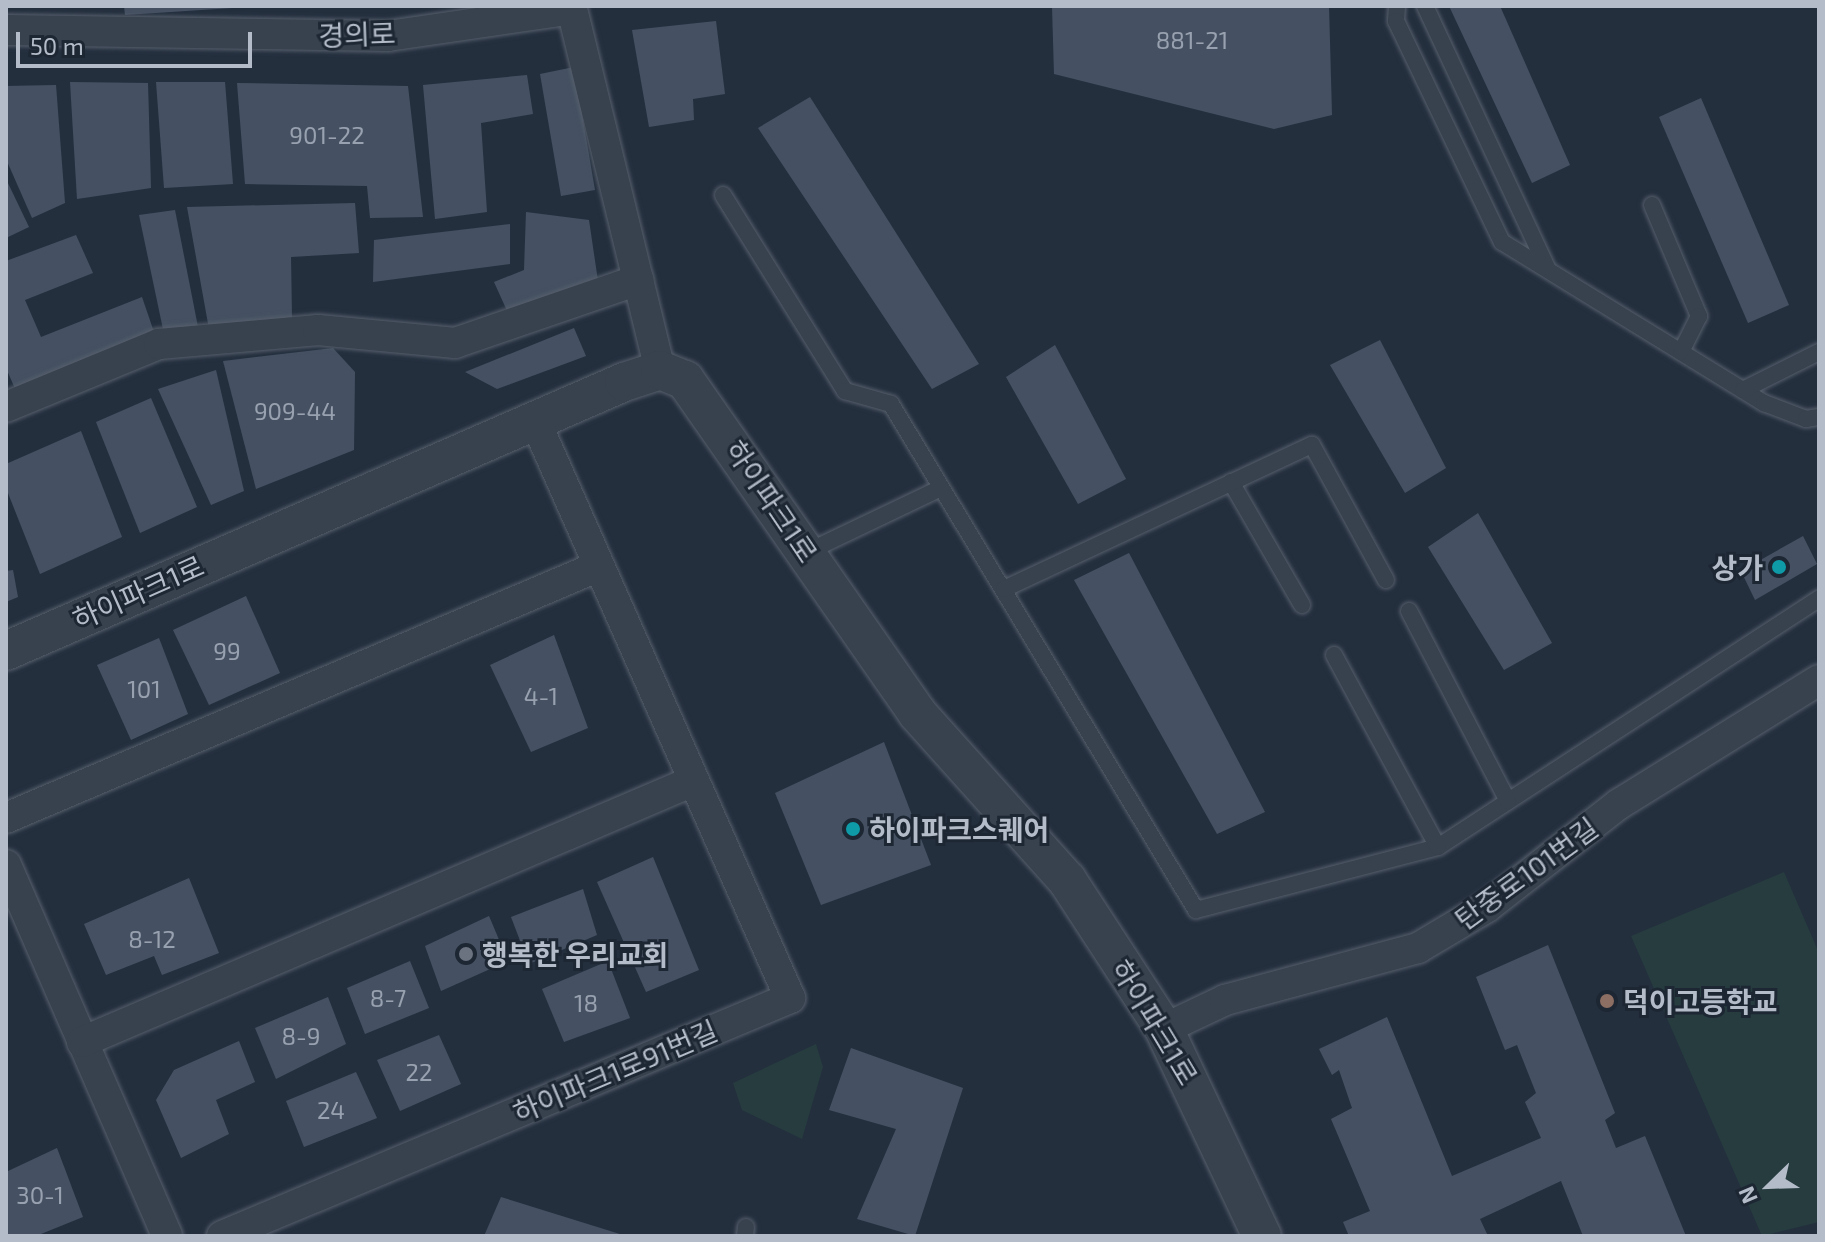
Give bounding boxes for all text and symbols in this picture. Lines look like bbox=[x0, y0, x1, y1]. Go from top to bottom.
scale bar bbox=[20, 16, 256, 66]
street label: 경의로 bbox=[318, 16, 396, 52]
house number: 881-21 bbox=[1156, 26, 1228, 54]
text: 50 m bbox=[30, 31, 84, 60]
house number: 901-22 bbox=[289, 121, 365, 149]
house number: 909-44 bbox=[254, 397, 336, 425]
street label: 하이파크1로 bbox=[719, 434, 825, 568]
street label: 하이파크1로 bbox=[67, 548, 209, 636]
place label: 상가 bbox=[1711, 550, 1763, 584]
marker: 상가 bbox=[1770, 558, 1788, 576]
house number: 99 bbox=[213, 637, 241, 665]
house number: 101 bbox=[127, 675, 161, 703]
house number: 4-1 bbox=[524, 682, 558, 710]
street label: 탄중로101번길 bbox=[1448, 810, 1604, 936]
place label: 하이파크스퀘어 bbox=[869, 812, 1049, 846]
marker: 하이파크스퀘어 bbox=[844, 820, 862, 838]
house number: 8-12 bbox=[128, 925, 176, 953]
place label: 행복한 우리교회 bbox=[482, 937, 668, 971]
marker: 행복한 우리교회 bbox=[457, 945, 475, 963]
street label: 하이파크1로 bbox=[1105, 953, 1205, 1091]
house number: 8-7 bbox=[370, 984, 406, 1012]
place label: 덕이고등학교 bbox=[1623, 984, 1778, 1018]
house number: 18 bbox=[574, 989, 598, 1017]
marker: 덕이고등학교 bbox=[1598, 992, 1616, 1010]
street label: 하이파크1로91번길 bbox=[508, 1013, 722, 1129]
house number: 8-9 bbox=[281, 1022, 321, 1050]
house number: 22 bbox=[406, 1058, 432, 1086]
house number: 24 bbox=[317, 1096, 345, 1124]
north arrow bbox=[1729, 1146, 1809, 1226]
house number: 30-1 bbox=[16, 1181, 64, 1209]
text: N bbox=[1732, 1183, 1762, 1208]

